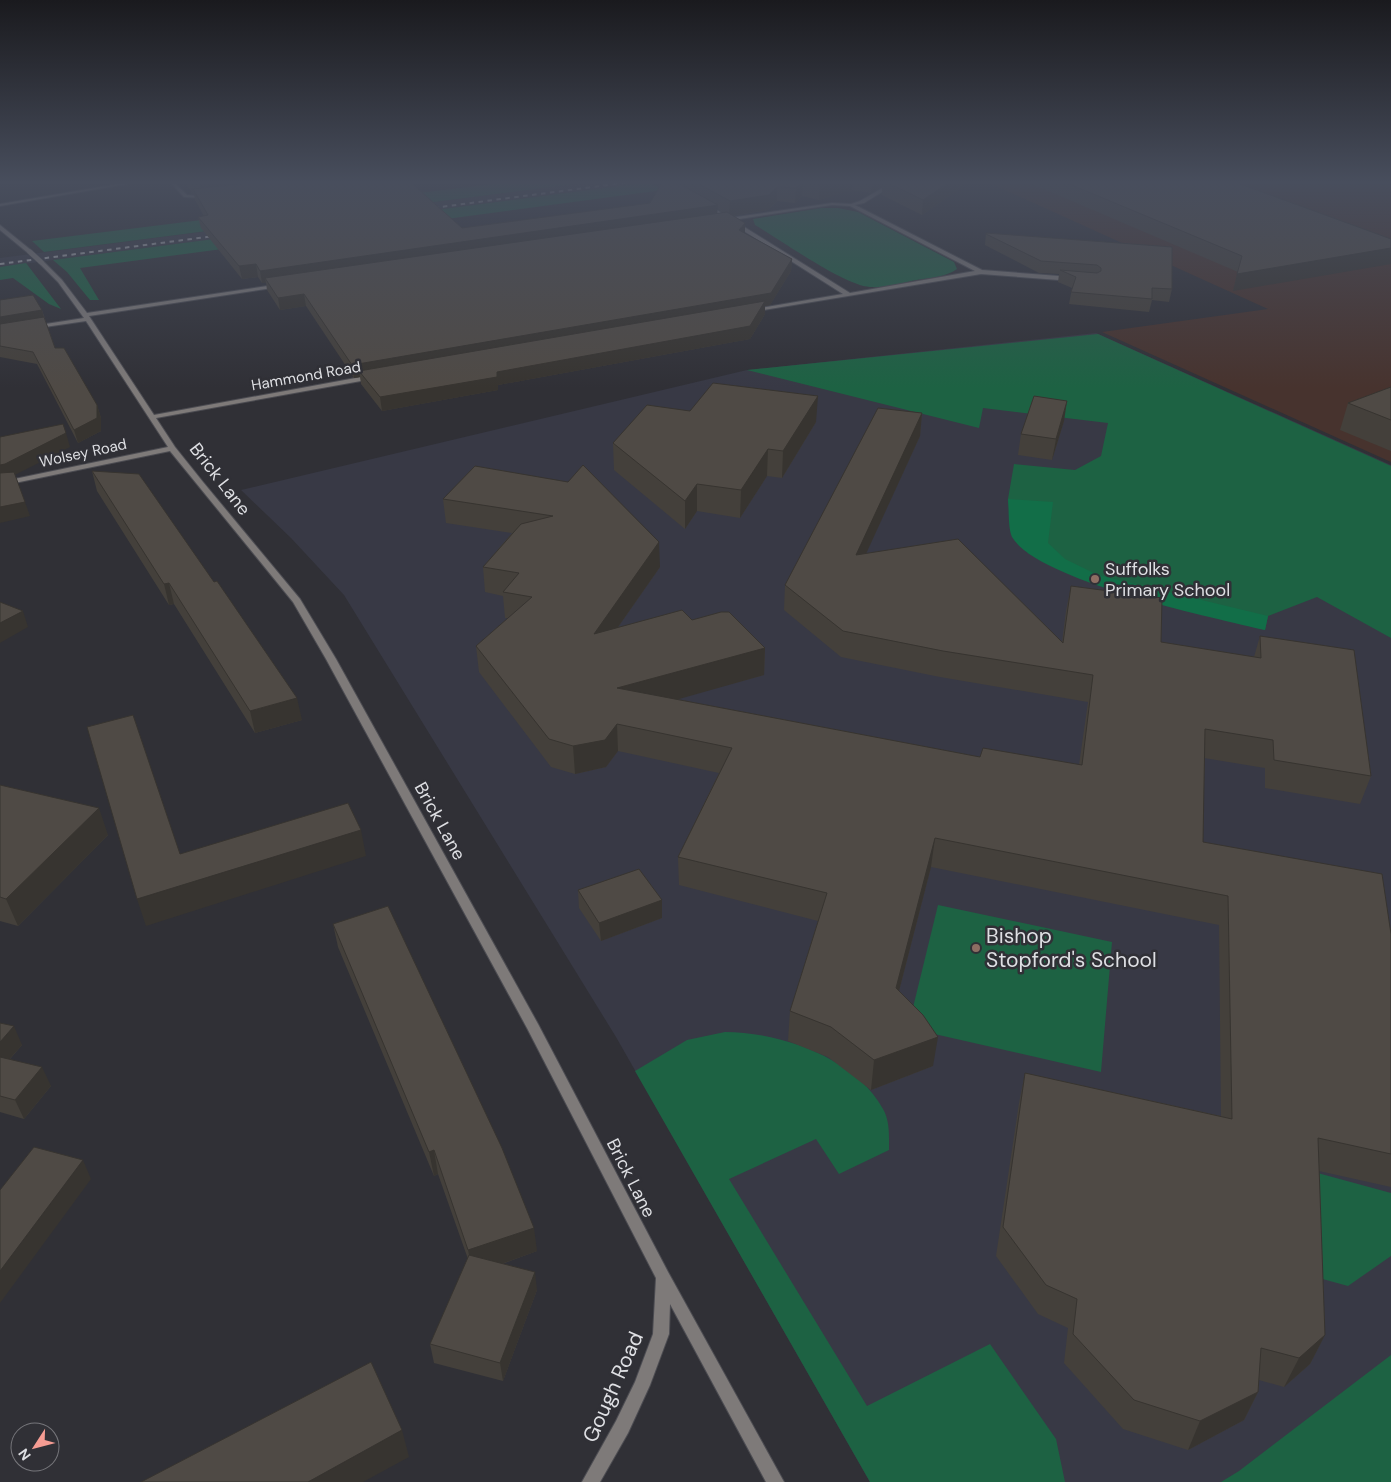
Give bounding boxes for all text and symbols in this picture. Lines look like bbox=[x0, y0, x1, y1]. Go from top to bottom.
street label: Hammond Road bbox=[250, 357, 362, 395]
street label: Wolsey Road bbox=[37, 434, 129, 472]
street label: Brick Lane bbox=[184, 438, 256, 520]
place label: Suffolks Primary School bbox=[1105, 557, 1230, 602]
marker: Suffolks Primary School bbox=[1089, 573, 1101, 585]
street label: Brick Lane bbox=[409, 778, 471, 864]
place label: Bishop Stopford's School bbox=[986, 922, 1157, 974]
marker: Bishop Stopford's School bbox=[970, 942, 982, 954]
street label: Brick Lane bbox=[601, 1134, 661, 1222]
street label: Gough Road bbox=[576, 1327, 650, 1447]
north arrow bbox=[10, 1422, 60, 1472]
text: N bbox=[14, 1445, 35, 1464]

